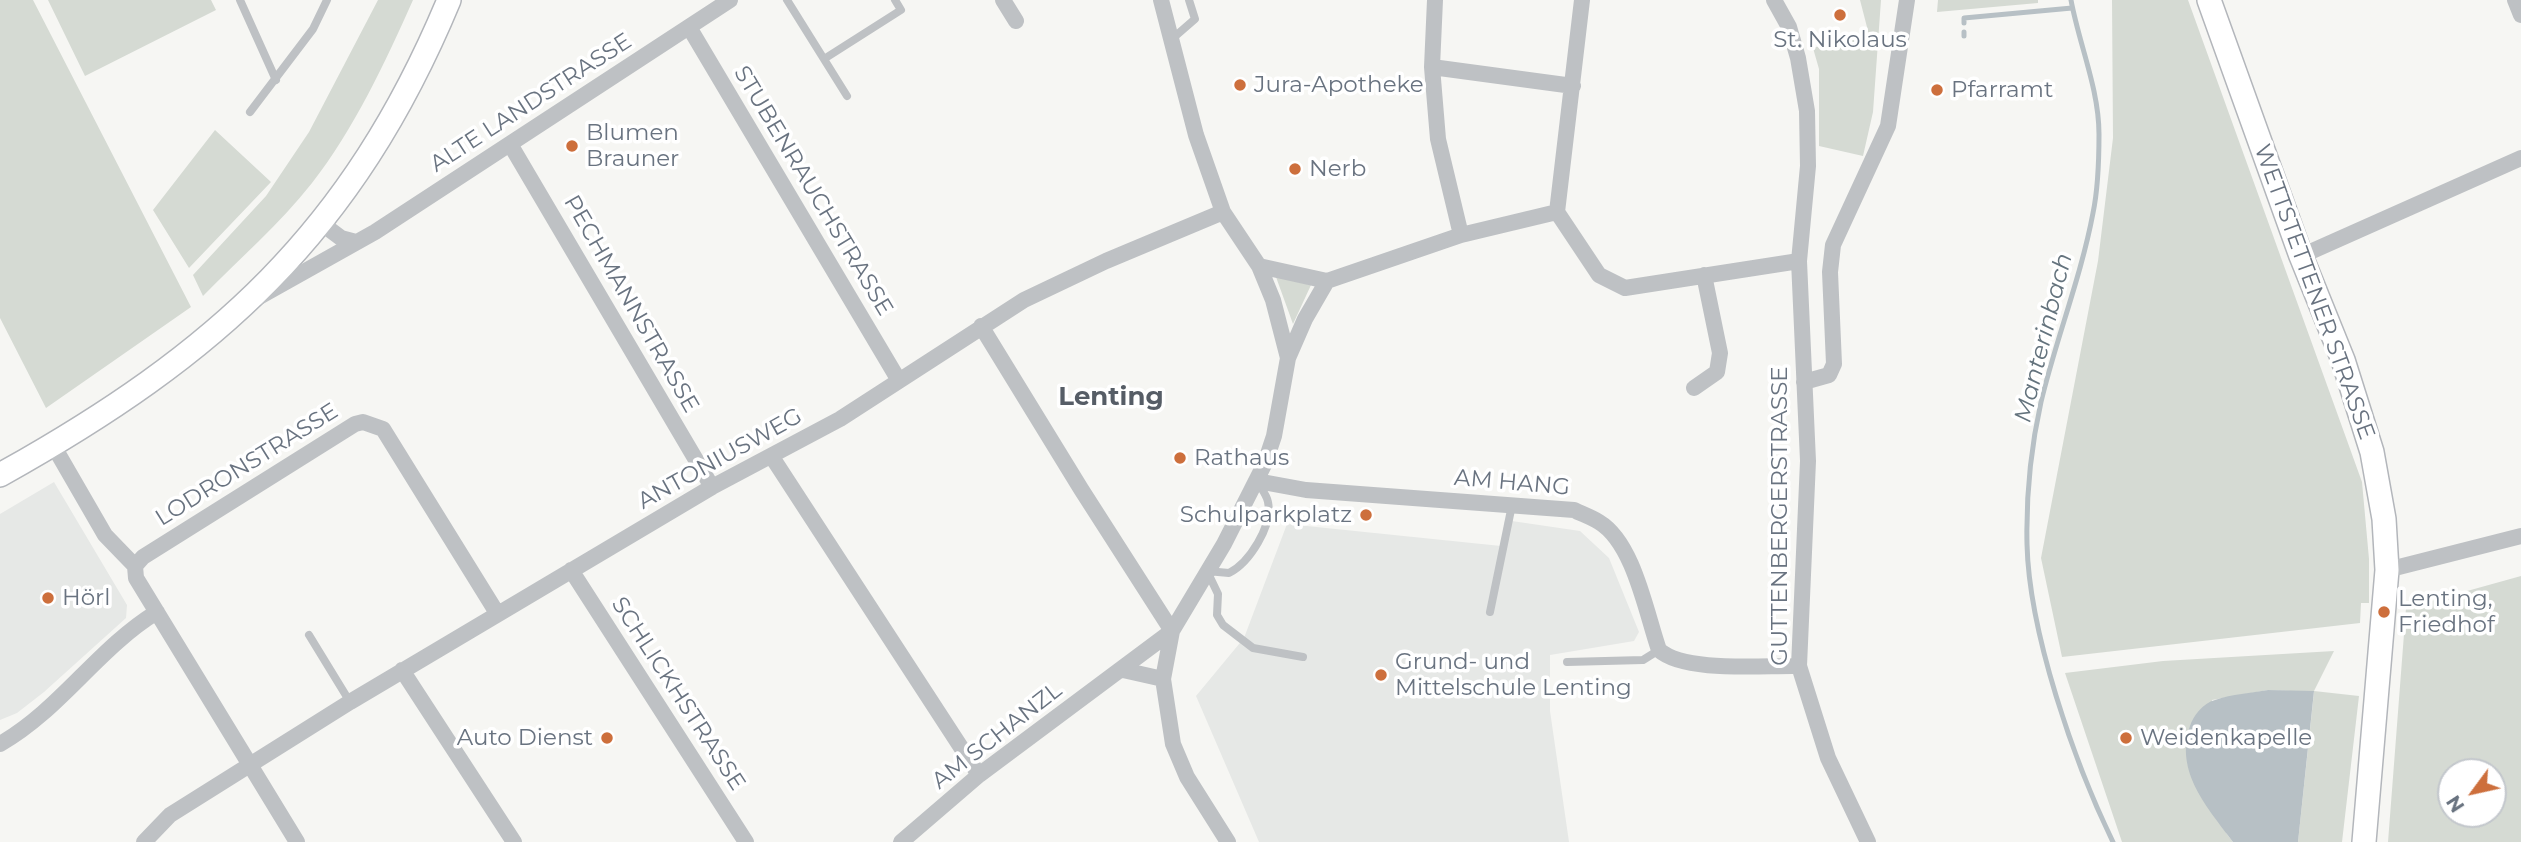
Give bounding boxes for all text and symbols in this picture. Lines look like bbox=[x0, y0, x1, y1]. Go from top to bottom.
marker: St. Nikolaus bbox=[1832, 7, 1848, 23]
place label: St. Nikolaus bbox=[1773, 26, 1907, 54]
street label: ALTE LANDSTRASSE bbox=[425, 28, 637, 178]
street label: STUBENRAUCHSTRASSE bbox=[727, 61, 899, 321]
place label: Jura-Apotheke bbox=[1254, 71, 1424, 99]
place label: Pfarramt bbox=[1951, 76, 2053, 104]
marker: Jura-Apotheke bbox=[1232, 77, 1248, 93]
marker: Pfarramt bbox=[1929, 82, 1945, 98]
place label: Blumen Brauner bbox=[586, 119, 679, 173]
marker: Blumen Brauner bbox=[564, 138, 580, 154]
street label: WETTSTETTENER STRASSE bbox=[2248, 141, 2380, 443]
place label: Nerb bbox=[1309, 155, 1366, 183]
marker: Nerb bbox=[1287, 161, 1303, 177]
street label: PECHMANNSTRASSE bbox=[557, 190, 705, 418]
water label: Manterinbach bbox=[2009, 250, 2079, 426]
street label: GUTTENBERGERSTRASSE bbox=[1766, 366, 1794, 666]
district label: Lenting bbox=[1058, 381, 1164, 413]
street label: LODRONSTRASSE bbox=[151, 398, 343, 532]
street label: ANTONIUSWEG bbox=[633, 402, 807, 516]
place label: Rathaus bbox=[1194, 444, 1289, 472]
marker: Rathaus bbox=[1172, 450, 1188, 466]
street label: AM HANG bbox=[1453, 464, 1571, 502]
place label: Schulparkplatz bbox=[1180, 501, 1352, 529]
marker: Schulparkplatz bbox=[1358, 507, 1374, 523]
place label: Hörl bbox=[62, 584, 110, 612]
place label: Lenting, Friedhof bbox=[2398, 585, 2495, 639]
marker: Hörl bbox=[40, 590, 56, 606]
street label: SCHLICKHSTRASSE bbox=[605, 592, 751, 796]
marker: Lenting, Friedhof bbox=[2376, 604, 2392, 620]
place label: Grund- und Mittelschule Lenting bbox=[1395, 648, 1632, 702]
marker: Grund- und Mittelschule Lenting bbox=[1373, 667, 1389, 683]
street label: AM SCHANZL bbox=[927, 677, 1067, 795]
place label: Auto Dienst bbox=[457, 724, 593, 752]
place label: Weidenkapelle bbox=[2140, 724, 2312, 752]
marker: Auto Dienst bbox=[599, 730, 615, 746]
marker: Weidenkapelle bbox=[2118, 730, 2134, 746]
north arrow bbox=[2437, 758, 2507, 828]
text: N bbox=[2442, 791, 2469, 816]

